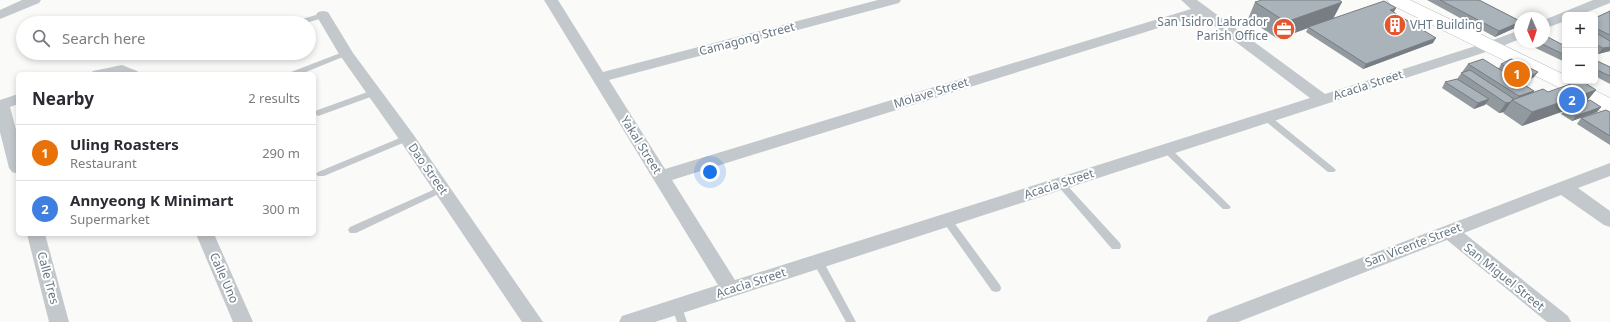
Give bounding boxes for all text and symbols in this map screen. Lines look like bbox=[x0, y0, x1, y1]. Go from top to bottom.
building icon: VHT Building bbox=[1382, 12, 1408, 38]
north arrow bbox=[1514, 12, 1550, 48]
map controls bbox=[1562, 12, 1598, 84]
button: + bbox=[1562, 12, 1598, 48]
place label: San Isidro Labrador Parish Office bbox=[1157, 13, 1268, 44]
search box bbox=[16, 16, 316, 60]
office icon: San Isidro Labrador Parish Office bbox=[1271, 16, 1297, 42]
place label: VHT Building bbox=[1410, 16, 1483, 33]
street label: Camagong Street bbox=[697, 17, 797, 59]
icon: search bbox=[30, 27, 52, 49]
text: Search here bbox=[62, 28, 145, 48]
button: − bbox=[1562, 48, 1598, 84]
pin: 1 bbox=[1504, 59, 1530, 89]
street label: Acacia Street bbox=[1331, 65, 1406, 104]
street label: Molave Street bbox=[891, 73, 971, 112]
pin: 2 bbox=[1559, 85, 1585, 115]
text: Nearby bbox=[32, 87, 94, 110]
text: 2 results bbox=[248, 89, 300, 107]
street label: Yakal Street bbox=[617, 112, 666, 178]
text: Uling Roasters bbox=[70, 134, 179, 154]
street label: Dao Street bbox=[404, 140, 453, 198]
text: 1 bbox=[41, 144, 49, 162]
text: 290 m bbox=[262, 144, 300, 162]
text: Restaurant bbox=[70, 154, 137, 172]
your location bbox=[700, 162, 720, 182]
street label: Acacia Street bbox=[1022, 164, 1097, 203]
text: Annyeong K Minimart bbox=[70, 190, 233, 210]
text: 2 bbox=[41, 200, 49, 218]
text: 300 m bbox=[262, 200, 300, 218]
text: Supermarket bbox=[70, 210, 150, 228]
street label: San Vicente Street bbox=[1362, 218, 1464, 271]
street label: San Miguel Street bbox=[1460, 239, 1549, 315]
street label: Calle Tres bbox=[33, 250, 64, 306]
street label: Calle Uno bbox=[206, 250, 243, 306]
street label: Acacia Street bbox=[714, 263, 789, 302]

